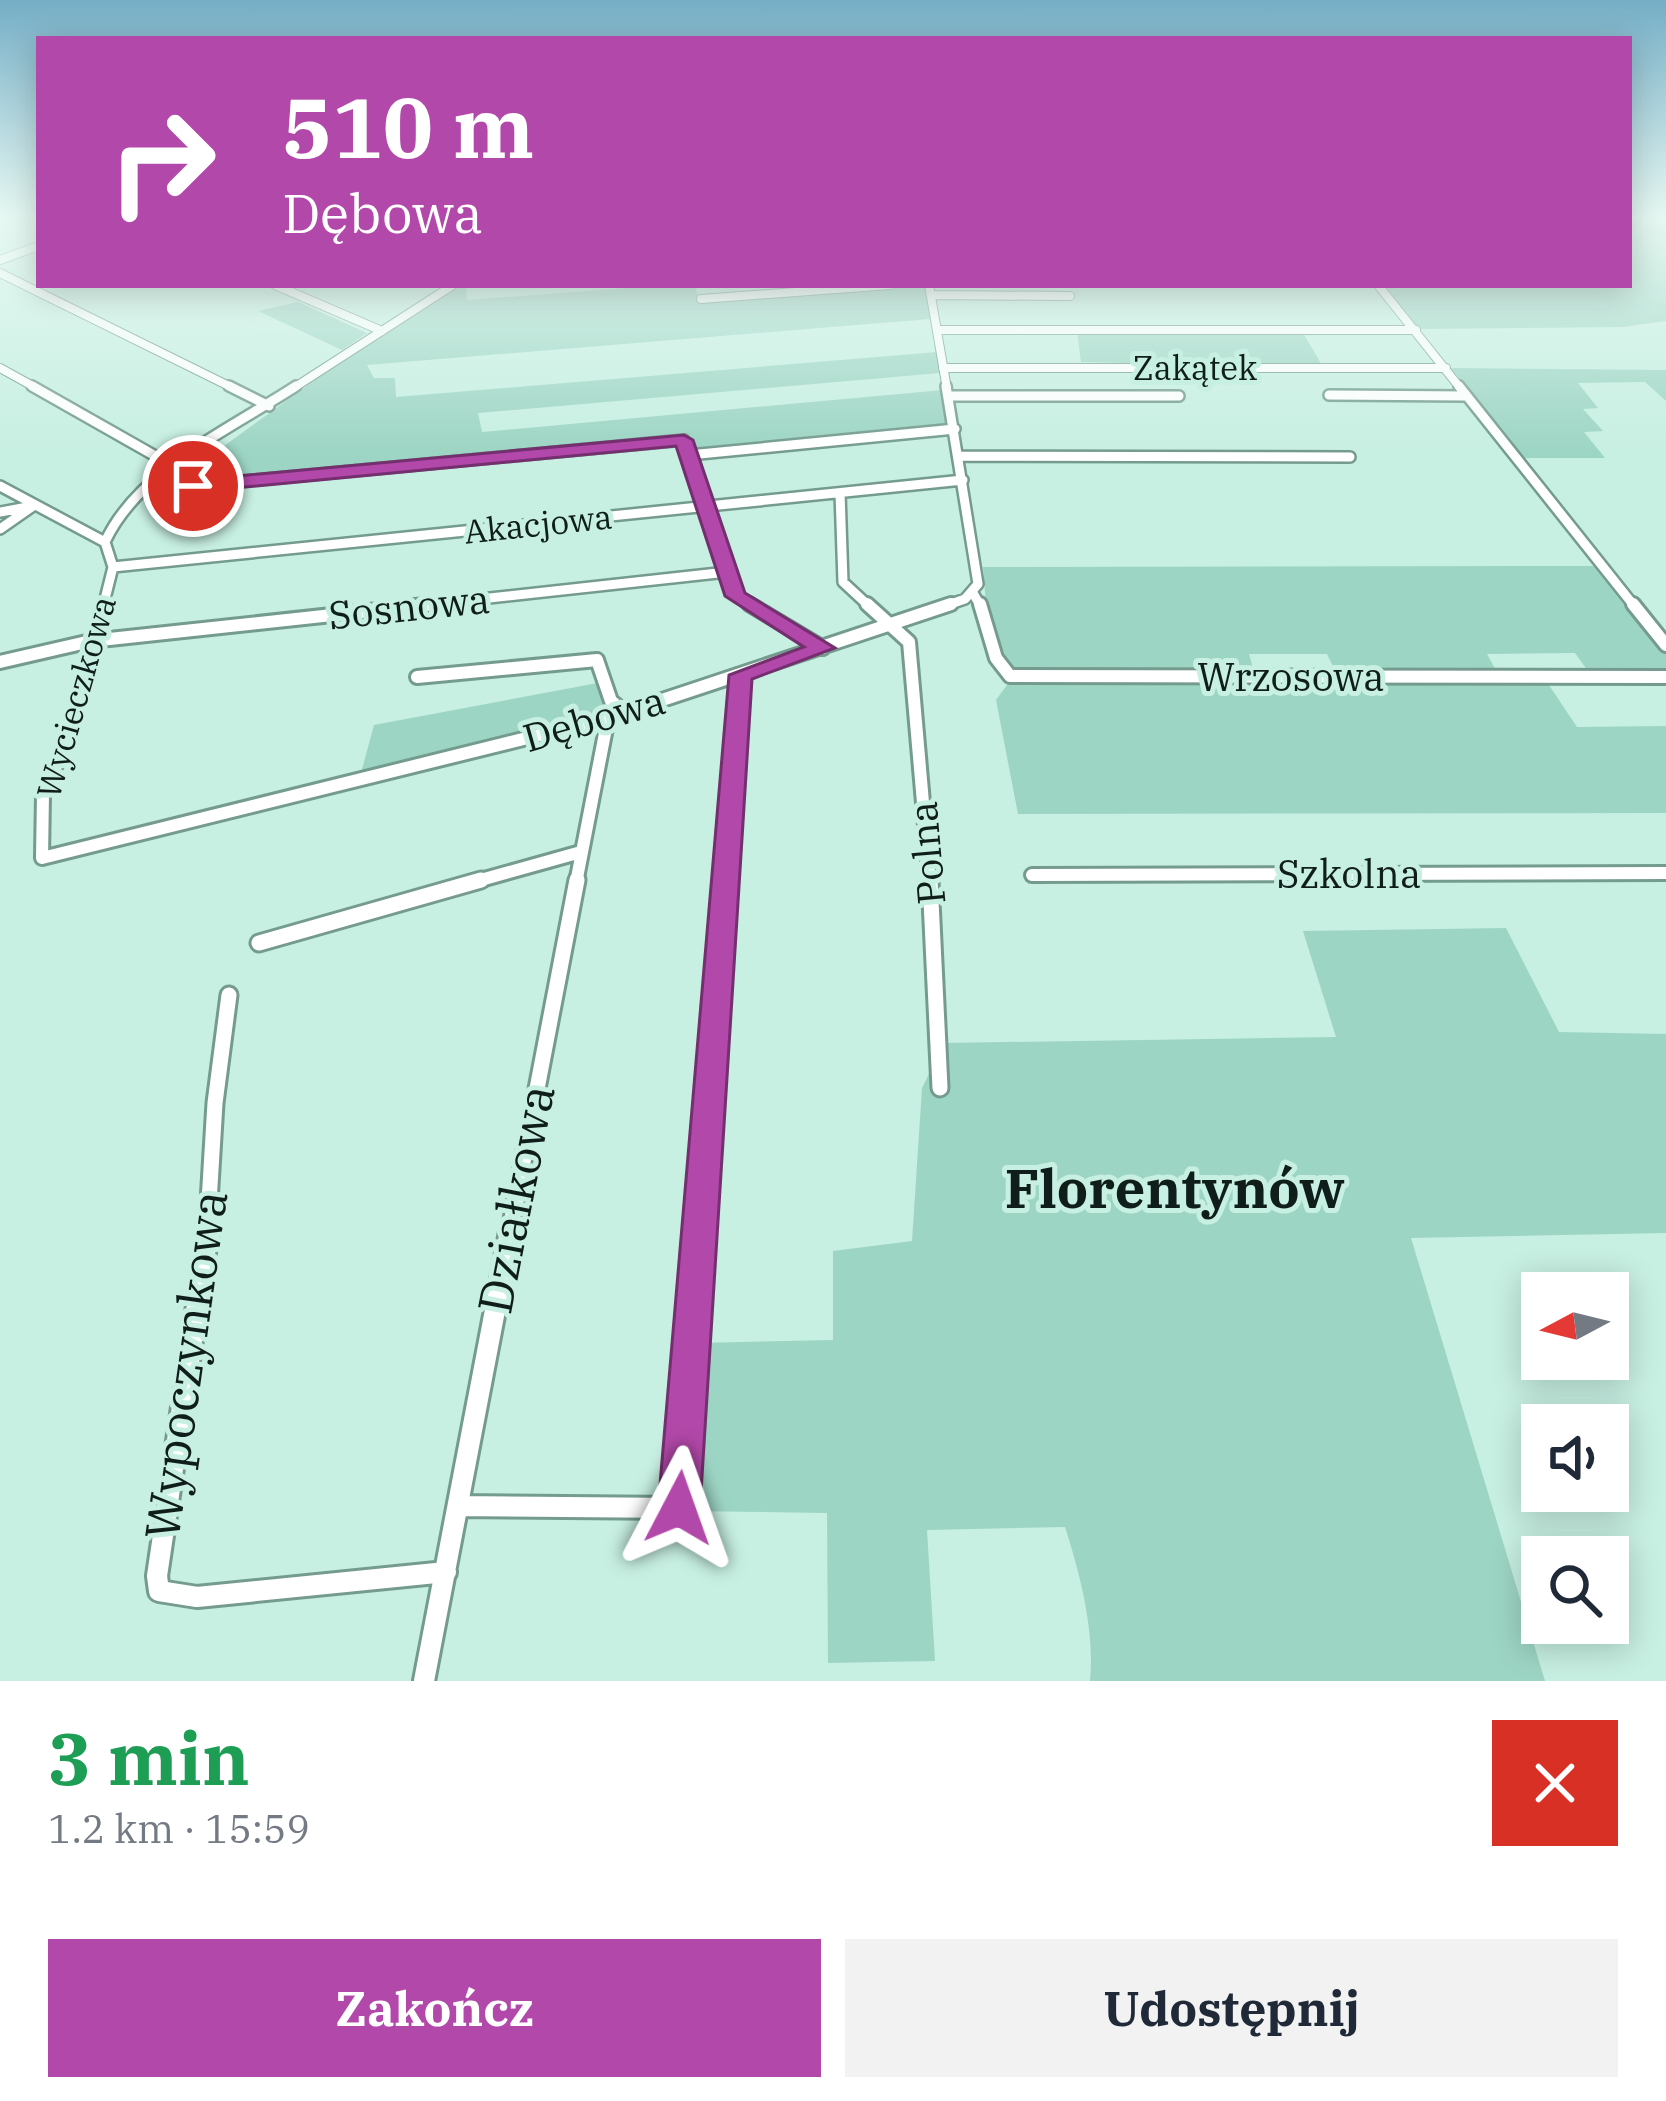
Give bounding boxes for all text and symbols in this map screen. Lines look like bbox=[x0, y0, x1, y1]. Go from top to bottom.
text: 510 m bbox=[282, 72, 534, 181]
icon: right bbox=[84, 84, 240, 240]
text: Dębowa bbox=[282, 178, 483, 248]
street label: Zakątek bbox=[1133, 346, 1257, 389]
pin bbox=[142, 435, 244, 537]
icon: arrive bbox=[160, 453, 226, 519]
street label: Akacjowa bbox=[462, 494, 614, 553]
street label: Sosnowa bbox=[326, 573, 492, 640]
street label: Wycieczkowa bbox=[26, 591, 125, 803]
street label: Wrzosowa bbox=[1197, 651, 1385, 702]
street label: Dębowa bbox=[517, 674, 671, 763]
street label: Polna bbox=[897, 799, 956, 907]
street label: Szkolna bbox=[1277, 848, 1421, 899]
street label: Działkowa bbox=[462, 1079, 568, 1318]
district label: Florentynów bbox=[1005, 1153, 1345, 1223]
street label: Wypoczynkowa bbox=[130, 1186, 240, 1543]
north arrow bbox=[1521, 1272, 1629, 1380]
map controls bbox=[1521, 1272, 1629, 1644]
button: sound bbox=[1521, 1404, 1629, 1512]
position arrow bbox=[616, 1445, 742, 1571]
button: search bbox=[1521, 1536, 1629, 1644]
text: 3 min bbox=[48, 1711, 250, 1805]
button: close bbox=[1492, 1720, 1618, 1846]
text: 1.2 km · 15:59 bbox=[48, 1803, 310, 1854]
button: Zakończ bbox=[48, 1939, 821, 2077]
button: Udostępnij bbox=[845, 1939, 1618, 2077]

